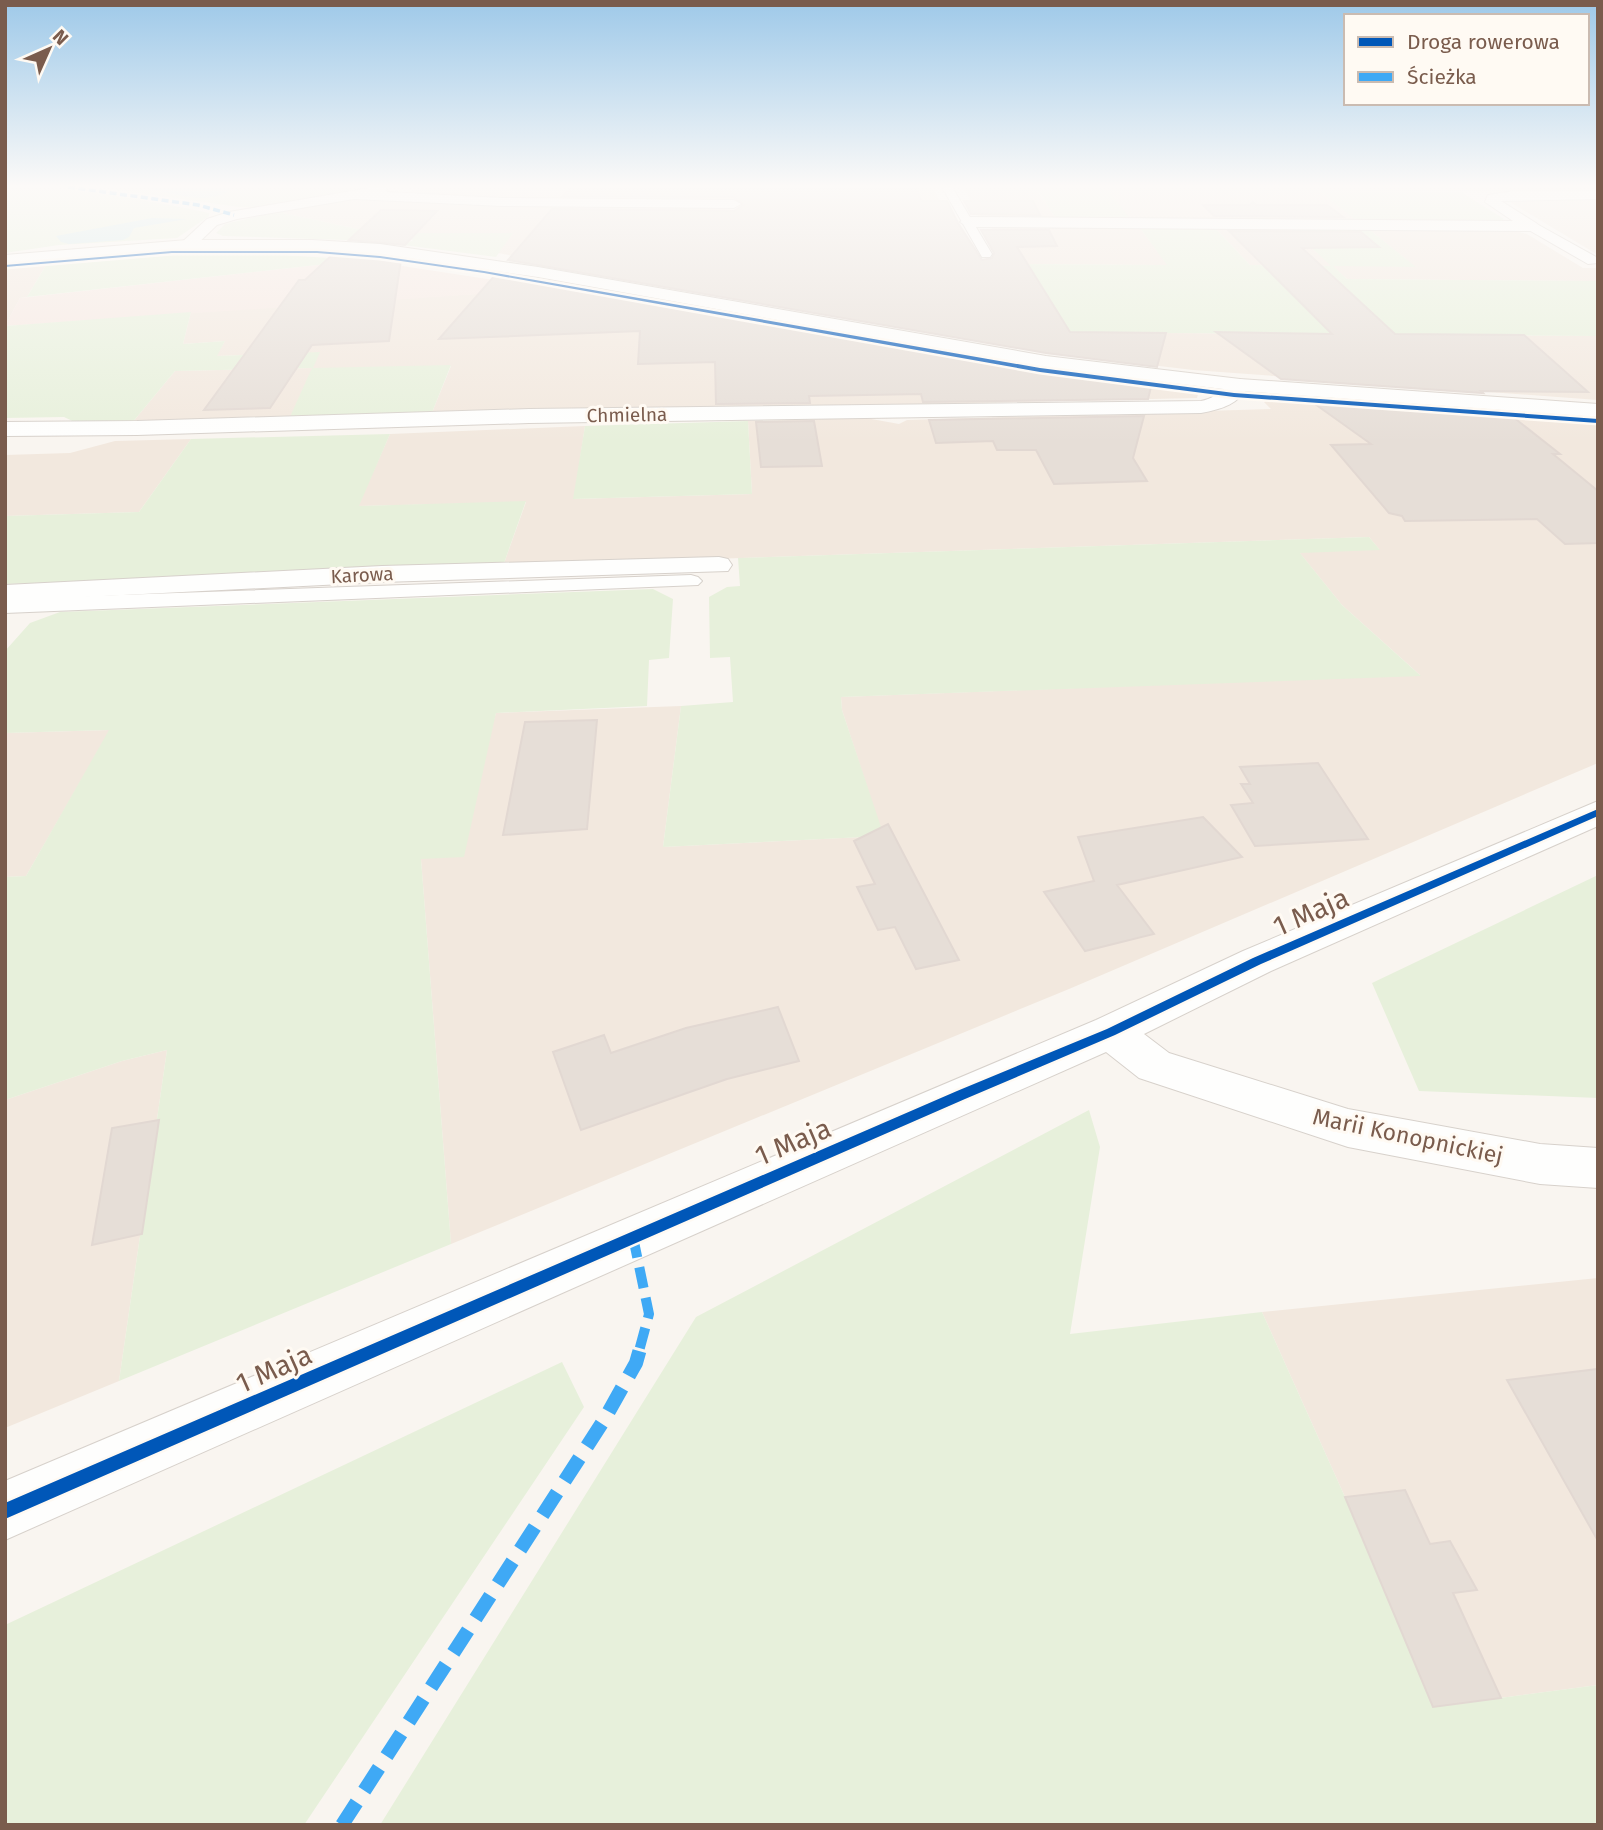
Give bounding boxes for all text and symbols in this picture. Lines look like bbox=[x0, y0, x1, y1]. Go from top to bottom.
north arrow bbox=[14, 14, 84, 84]
legend bbox=[1344, 14, 1589, 105]
text: N bbox=[48, 25, 73, 50]
text: Droga rowerowa bbox=[1407, 29, 1560, 55]
text: Ścieżka bbox=[1407, 64, 1477, 90]
street label: Chmielna bbox=[586, 403, 668, 427]
street label: Karowa bbox=[330, 562, 394, 588]
street label: 1 Maja bbox=[1268, 881, 1354, 943]
street label: Marii Konopnickiej bbox=[1310, 1102, 1506, 1170]
street label: 1 Maja bbox=[750, 1111, 836, 1173]
street label: 1 Maja bbox=[231, 1338, 317, 1400]

